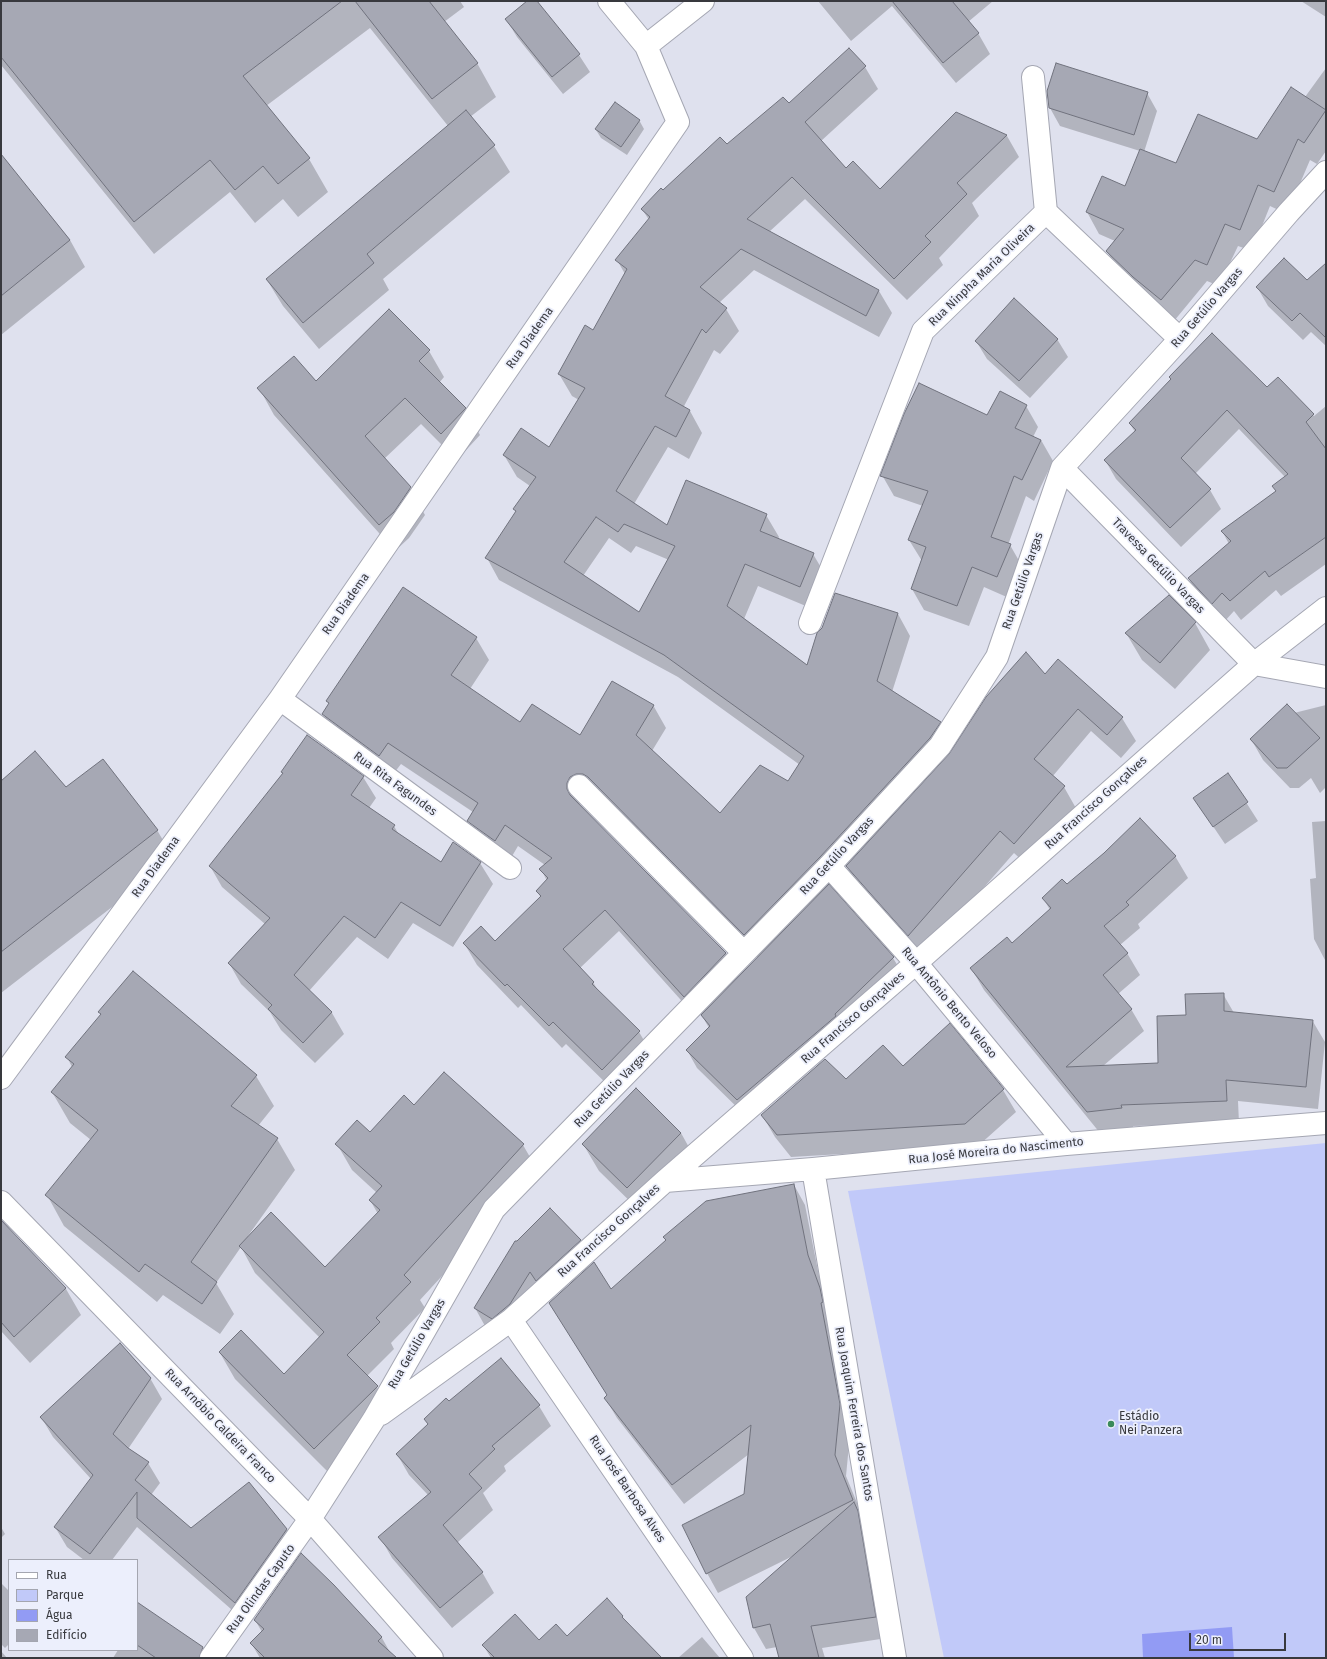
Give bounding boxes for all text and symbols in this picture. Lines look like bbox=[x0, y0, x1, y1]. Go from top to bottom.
street label: Rua Ninpha Maria Oliveira bbox=[926, 221, 1038, 329]
street label: Rua Getúlio Vargas bbox=[1168, 265, 1246, 351]
street label: Rua Diadema bbox=[503, 304, 557, 372]
street label: Travessa Getúlio Vargas bbox=[1109, 515, 1207, 617]
street label: Rua Getúlio Vargas bbox=[1000, 531, 1046, 631]
street label: Rua Diadema bbox=[319, 570, 373, 638]
street label: Rua Rita Fagundes bbox=[350, 749, 440, 819]
street label: Rua Francisco Gonçalves bbox=[1042, 753, 1150, 853]
street label: Rua Getúlio Vargas bbox=[797, 814, 877, 898]
street label: Rua Diadema bbox=[129, 834, 183, 900]
street label: Rua Antônio Bento Veloso bbox=[898, 944, 1000, 1062]
street label: Rua Francisco Gonçalves bbox=[798, 969, 908, 1067]
street label: Rua Getúlio Vargas bbox=[572, 1047, 652, 1131]
street label: Rua José Moreira do Nascimento bbox=[908, 1135, 1084, 1167]
street label: Rua Francisco Gonçalves bbox=[555, 1181, 663, 1281]
street label: Rua Getúlio Vargas bbox=[385, 1296, 449, 1392]
street label: Rua Joaquim Ferreira dos Santos bbox=[832, 1326, 876, 1502]
street label: Rua Arnóbio Caldeira Franco bbox=[162, 1366, 278, 1486]
place label: Estádio Nei Panzera bbox=[1119, 1410, 1183, 1438]
marker: Estádio Nei Panzera bbox=[1106, 1419, 1116, 1429]
street label: Rua José Barbosa Alves bbox=[586, 1433, 668, 1545]
street label: Rua Olindas Caputo bbox=[224, 1542, 298, 1636]
legend bbox=[8, 1559, 138, 1651]
text: Rua bbox=[46, 1568, 67, 1582]
text: Parque bbox=[46, 1588, 84, 1602]
text: Água bbox=[46, 1608, 73, 1622]
scale bar bbox=[1191, 1625, 1288, 1651]
text: Edifício bbox=[46, 1628, 87, 1642]
text: 20 m bbox=[1196, 1633, 1222, 1647]

